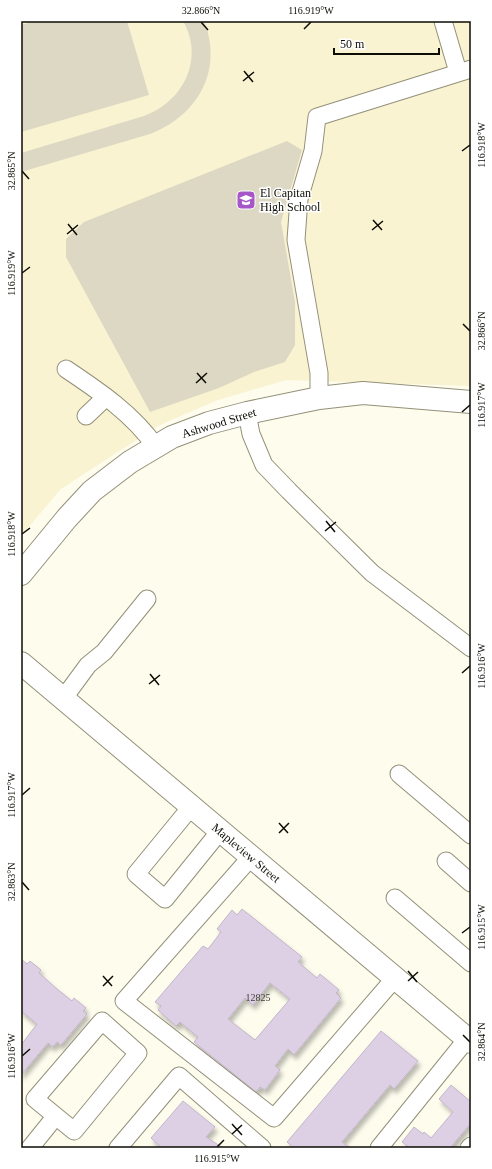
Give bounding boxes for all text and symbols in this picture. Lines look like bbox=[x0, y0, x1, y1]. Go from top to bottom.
text: 32.866°N bbox=[182, 5, 220, 16]
text: 116.919°W bbox=[288, 5, 334, 16]
scale bar bbox=[334, 30, 439, 56]
text: 50 m bbox=[340, 37, 365, 51]
text: 116.918°W bbox=[476, 122, 487, 168]
text: 32.865°N bbox=[6, 152, 17, 190]
place label: El Capitan High School bbox=[260, 186, 321, 214]
school or university icon: El Capitan High School bbox=[235, 189, 257, 211]
text: 116.919°W bbox=[6, 250, 17, 296]
text: 32.866°N bbox=[476, 312, 487, 350]
text: 116.917°W bbox=[476, 382, 487, 428]
street label: Ashwood Street bbox=[180, 405, 258, 441]
text: 116.918°W bbox=[6, 511, 17, 557]
text: 116.916°W bbox=[476, 643, 487, 689]
text: 116.917°W bbox=[6, 772, 17, 818]
street label: Mapleview Street bbox=[209, 820, 284, 886]
text: 32.863°N bbox=[6, 863, 17, 901]
text: 116.915°W bbox=[476, 904, 487, 950]
house number: 12825 bbox=[246, 992, 271, 1003]
text: 32.864°N bbox=[476, 1023, 487, 1061]
text: 116.916°W bbox=[6, 1033, 17, 1079]
text: 116.915°W bbox=[194, 1153, 240, 1164]

